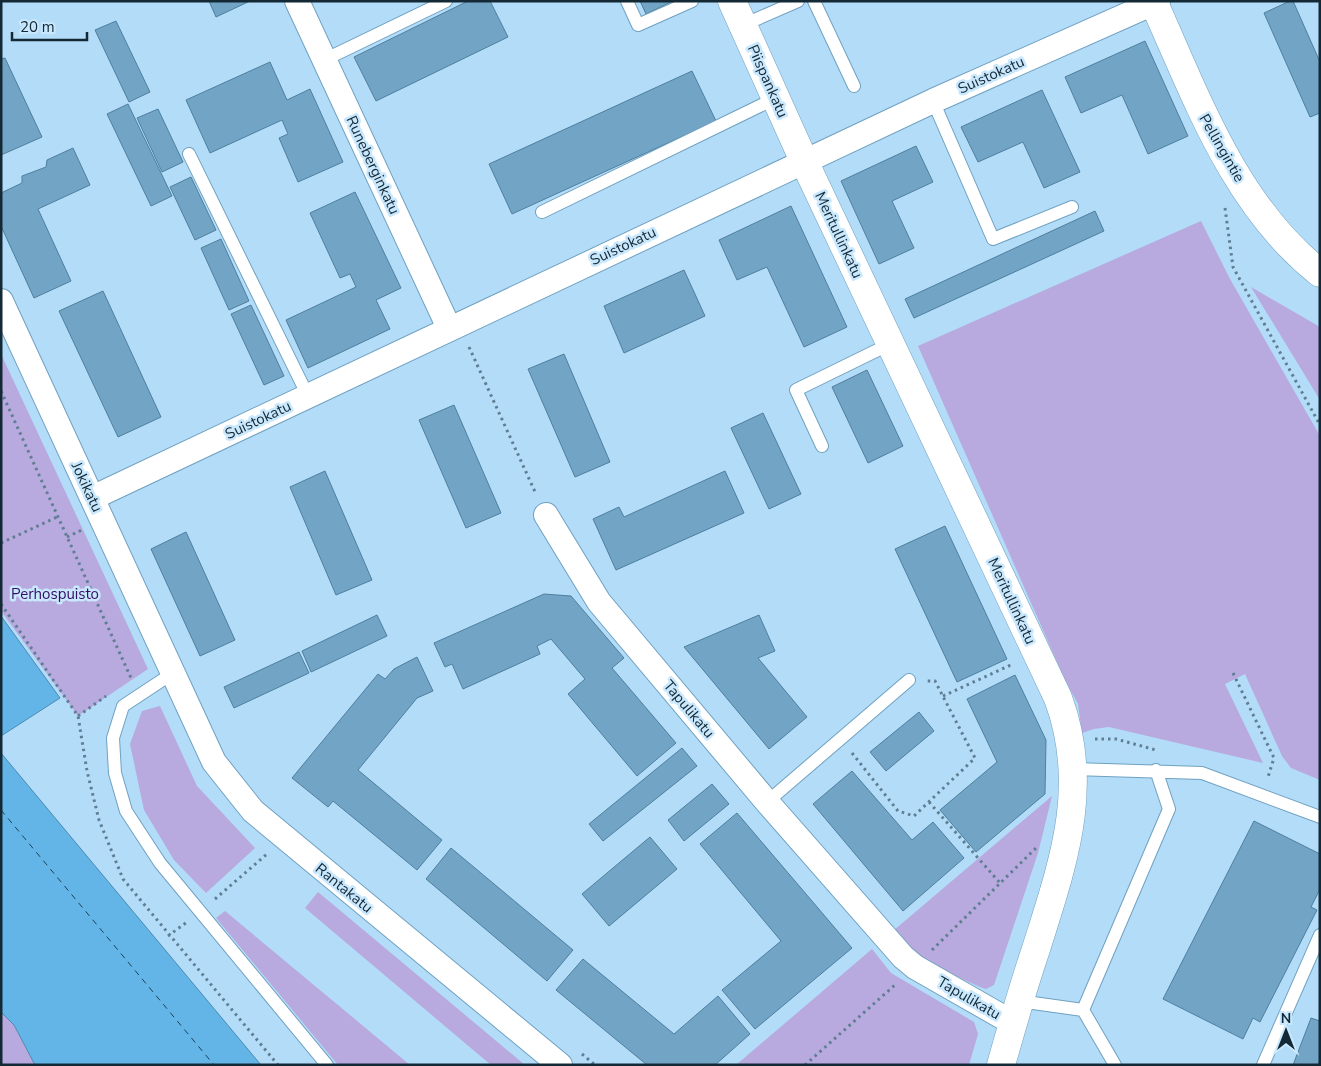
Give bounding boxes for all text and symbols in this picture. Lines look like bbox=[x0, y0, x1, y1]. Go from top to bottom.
scale bar bbox=[12, 10, 88, 42]
text: 20 m bbox=[20, 17, 55, 37]
street label: Piispankatu bbox=[743, 41, 793, 121]
street label: Suistokatu bbox=[955, 51, 1027, 99]
street label: Pellingintie bbox=[1194, 110, 1250, 186]
street label: Runeberginkatu bbox=[341, 112, 405, 218]
street label: Meritullinkatu bbox=[810, 189, 868, 281]
street label: Suistokatu bbox=[587, 222, 659, 270]
street label: Suistokatu bbox=[222, 396, 294, 444]
street label: Jokikatu bbox=[66, 458, 107, 515]
street label: Meritullinkatu bbox=[983, 555, 1041, 647]
park label: Perhospuisto bbox=[11, 584, 99, 604]
street label: Tapulikatu bbox=[659, 676, 719, 742]
street label: Rantakatu bbox=[311, 859, 377, 917]
street label: Tapulikatu bbox=[934, 972, 1004, 1024]
north arrow bbox=[1261, 1006, 1311, 1056]
text: N bbox=[1281, 1009, 1291, 1028]

